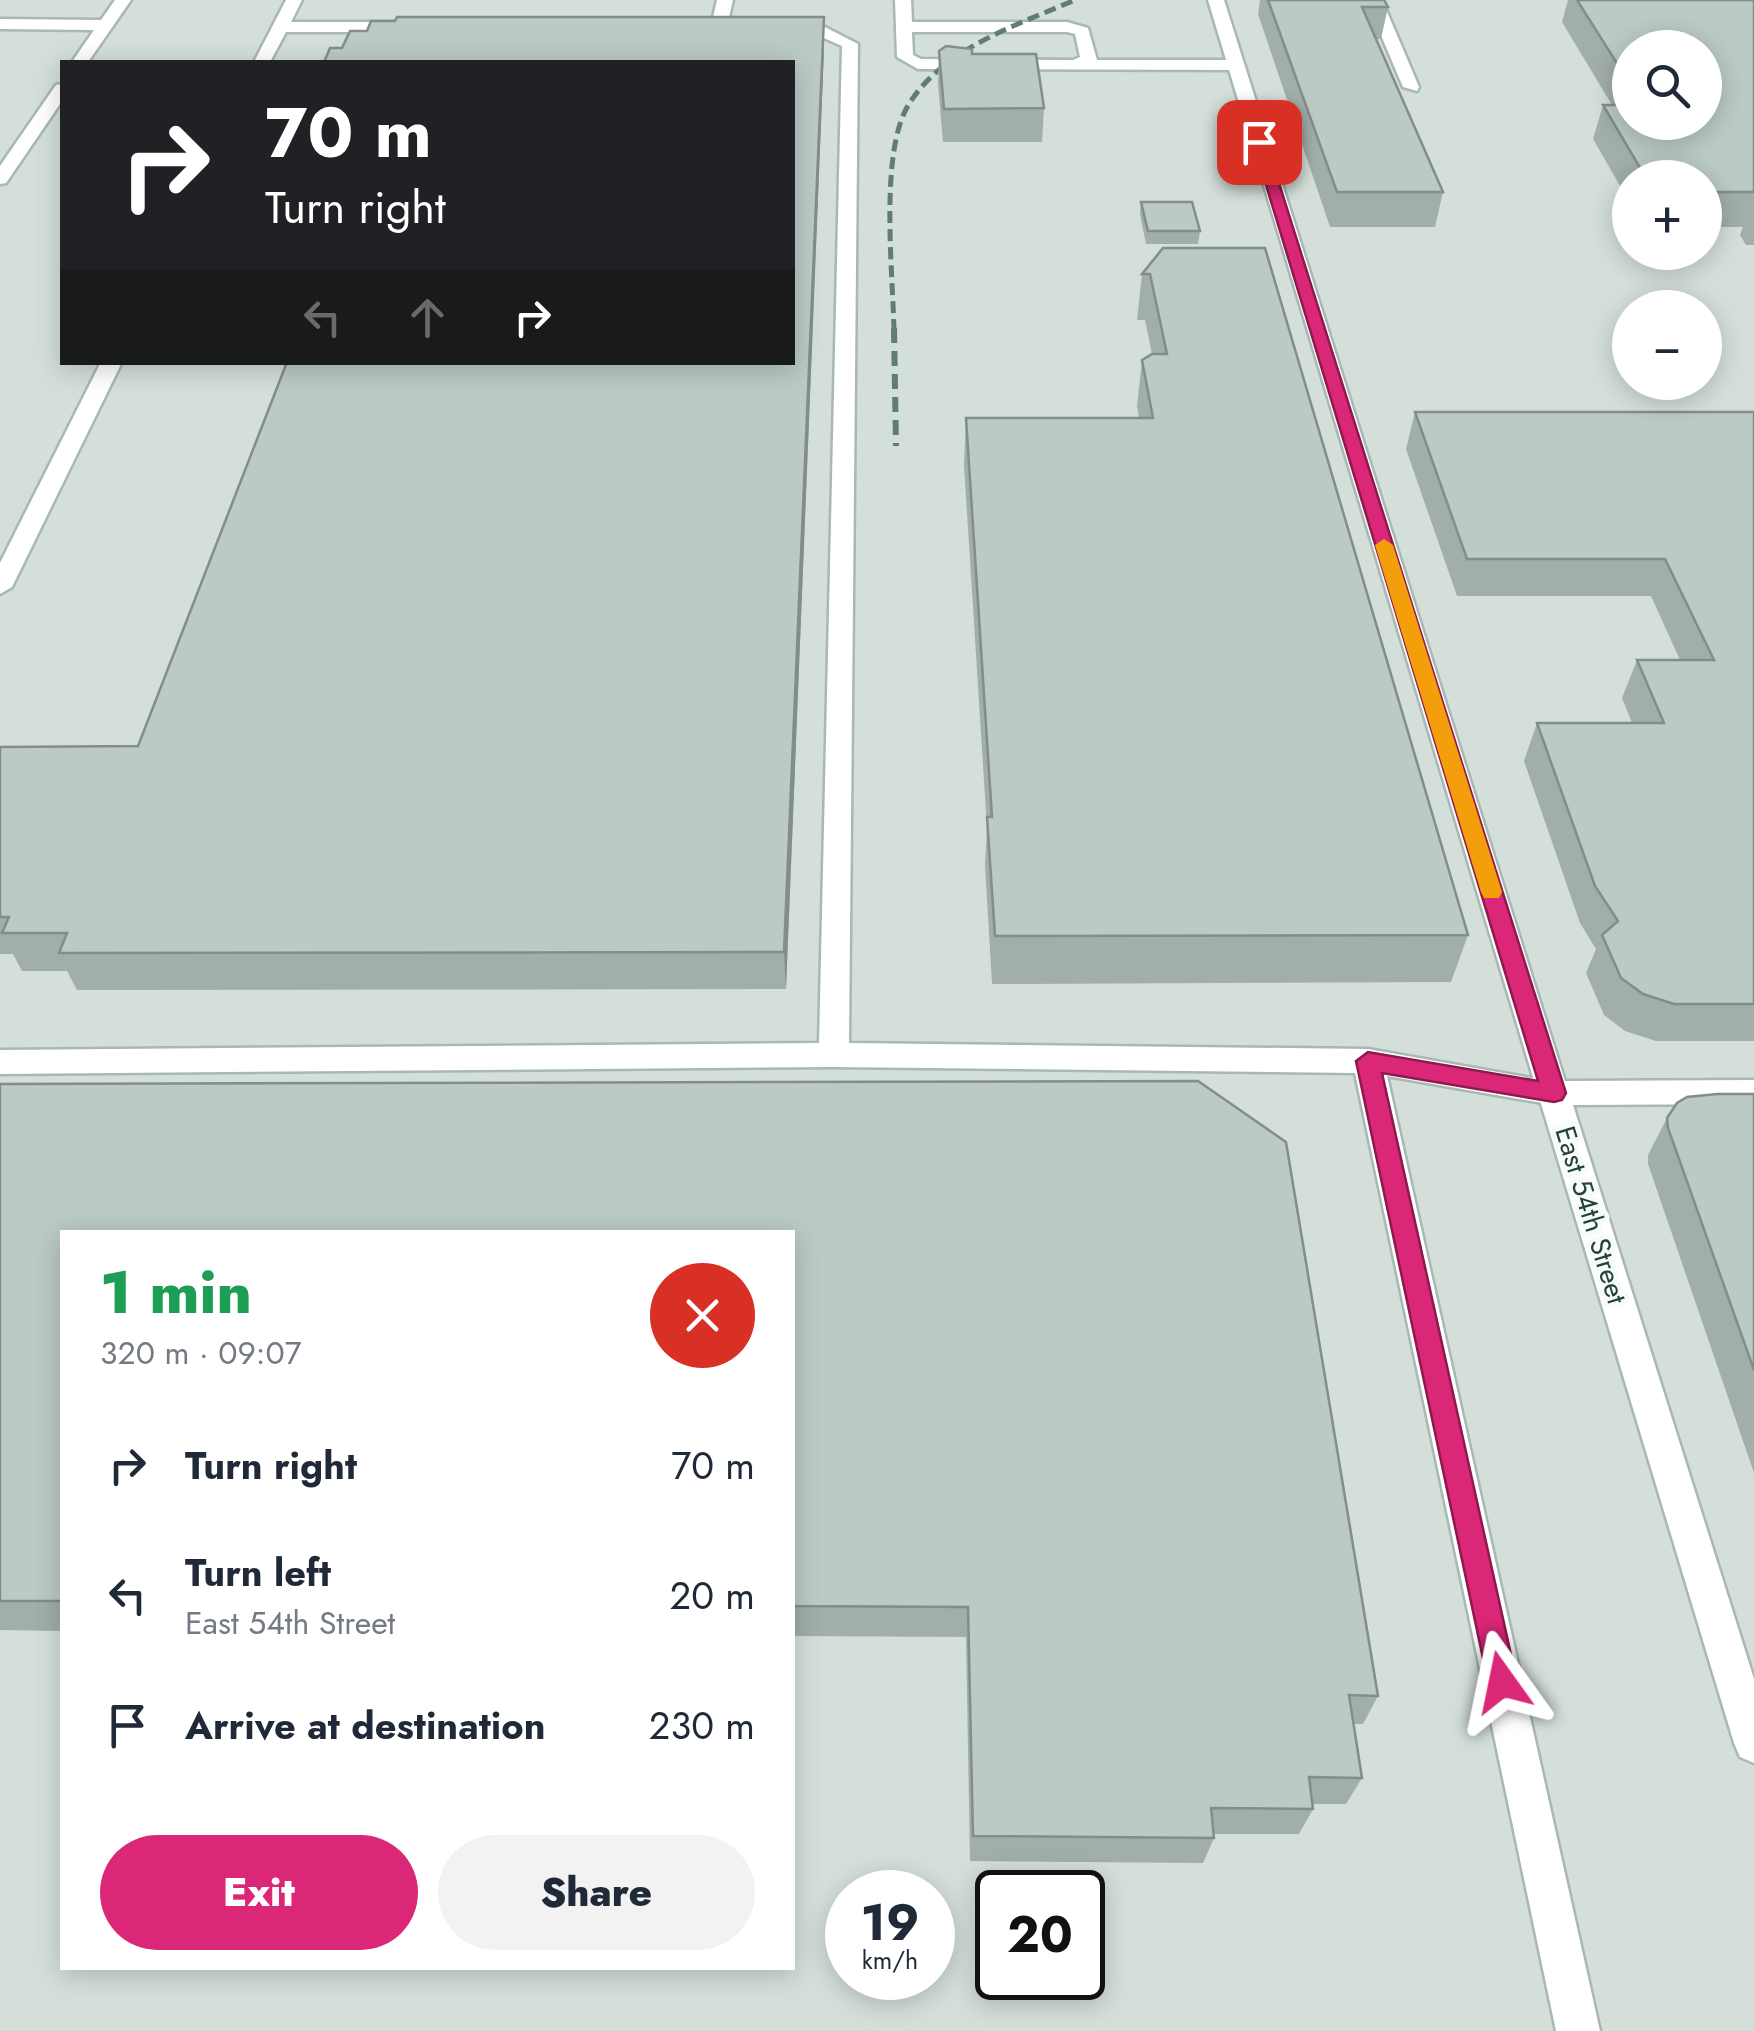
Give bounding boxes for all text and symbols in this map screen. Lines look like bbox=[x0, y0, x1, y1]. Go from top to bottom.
map controls bbox=[1612, 30, 1722, 400]
button: search bbox=[1612, 30, 1722, 140]
text: 70 m bbox=[265, 82, 432, 183]
icon: right bbox=[100, 100, 230, 230]
pin bbox=[1217, 100, 1302, 185]
icon: arrive bbox=[1232, 115, 1287, 170]
button: + bbox=[1612, 160, 1722, 270]
text: Turn right bbox=[265, 175, 446, 240]
icon: left bbox=[295, 290, 350, 345]
icon: ahead bbox=[400, 290, 455, 345]
icon: right bbox=[505, 290, 560, 345]
button: − bbox=[1612, 290, 1722, 400]
street label: East 54th Street bbox=[1544, 1121, 1638, 1309]
text: 1 min bbox=[100, 1249, 252, 1336]
button: close bbox=[650, 1263, 755, 1368]
text: 320 m · 09:07 bbox=[100, 1330, 301, 1376]
icon: right bbox=[100, 1438, 155, 1493]
text: Turn right bbox=[185, 1438, 357, 1493]
text: 70 m bbox=[671, 1438, 755, 1493]
text: Turn left bbox=[185, 1545, 331, 1600]
icon: left bbox=[100, 1568, 155, 1623]
text: 20 m bbox=[670, 1568, 755, 1623]
text: East 54th Street bbox=[185, 1600, 395, 1646]
position arrow bbox=[1450, 1630, 1554, 1734]
icon: arrive bbox=[100, 1698, 155, 1753]
text: Arrive at destination bbox=[185, 1698, 546, 1753]
text: 230 m bbox=[649, 1698, 755, 1753]
button: Exit bbox=[100, 1835, 418, 1950]
button: Share bbox=[438, 1835, 755, 1950]
speed limit sign: 20 bbox=[975, 1870, 1105, 2000]
text: 19 bbox=[861, 1886, 919, 1959]
text: km/h bbox=[862, 1942, 918, 1978]

